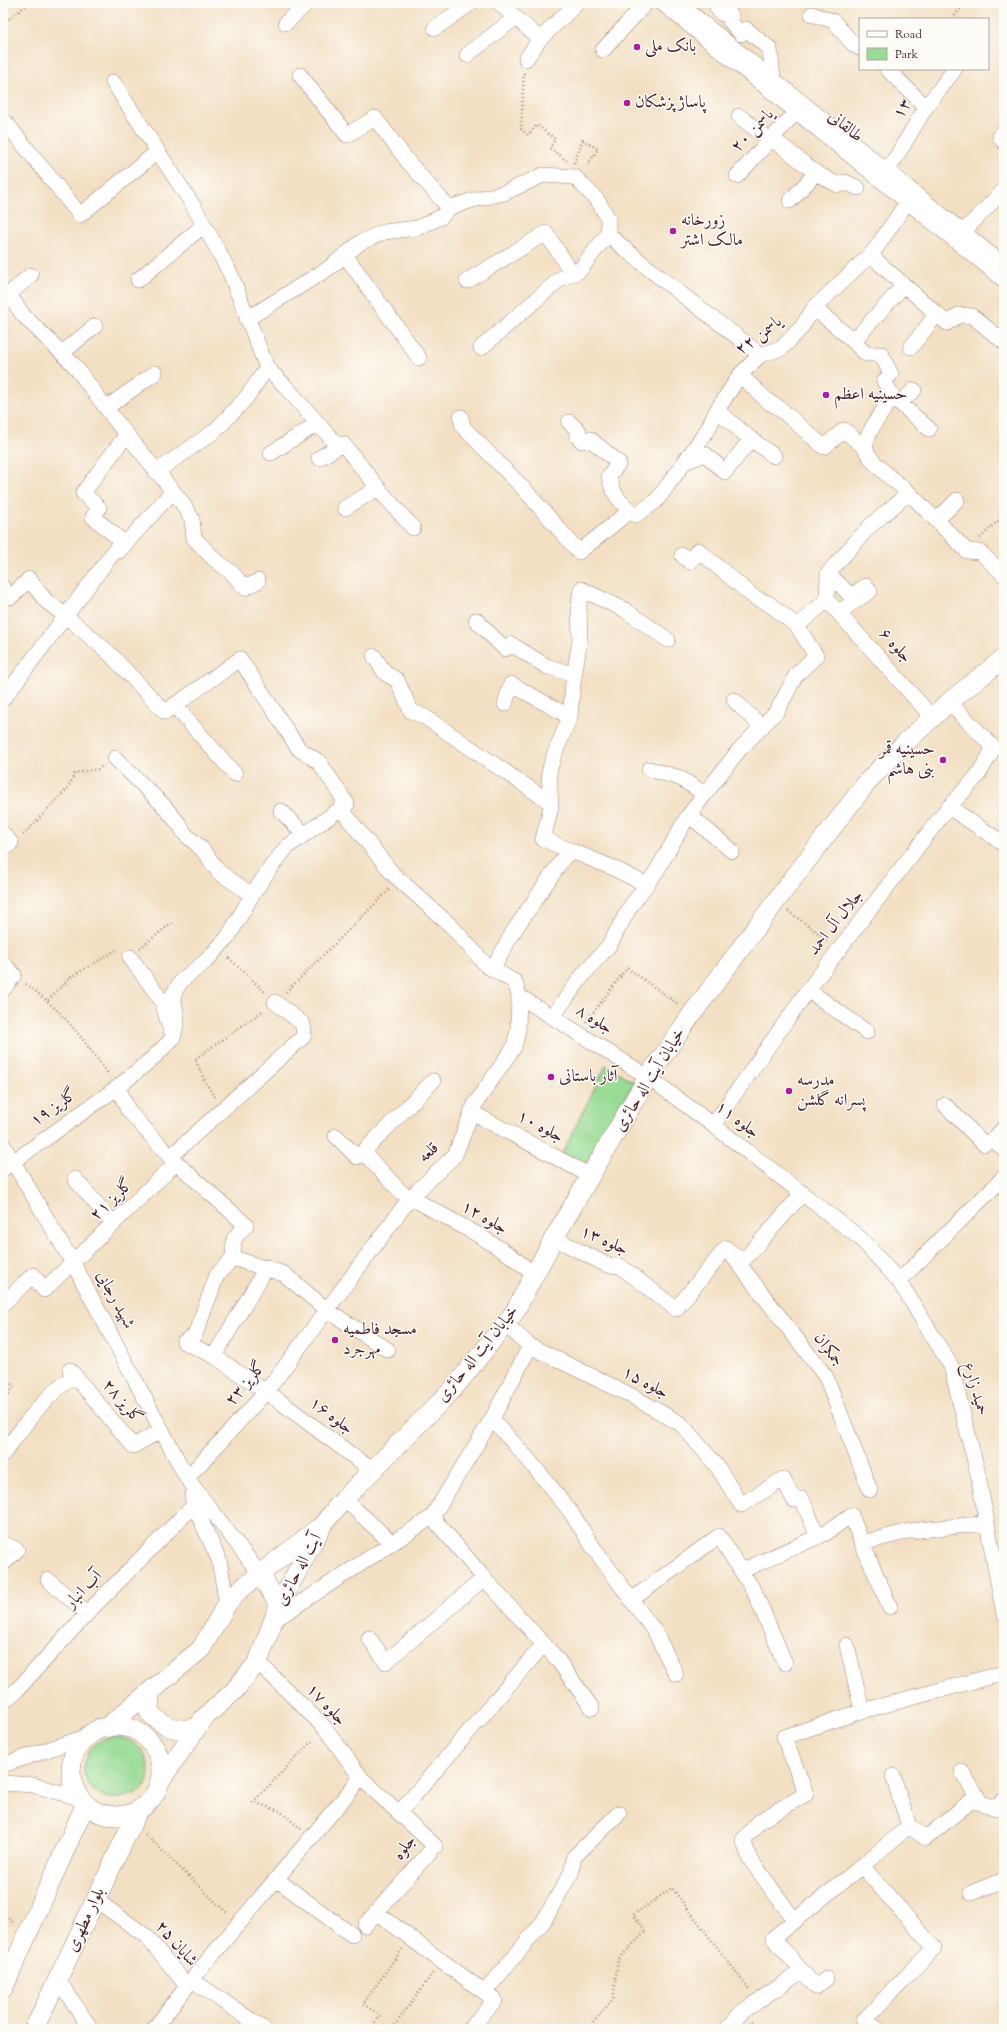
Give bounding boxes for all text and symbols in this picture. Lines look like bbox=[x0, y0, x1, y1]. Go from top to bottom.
legend bbox=[859, 18, 989, 70]
text: Road bbox=[895, 26, 922, 44]
place label: بانک ملی bbox=[645, 35, 696, 59]
marker: بانک ملی bbox=[632, 42, 642, 52]
text: Park bbox=[895, 46, 918, 64]
place label: پاساژ پزشکان bbox=[635, 91, 706, 115]
street label: ۱۳ bbox=[888, 94, 918, 124]
marker: پاساژ پزشکان bbox=[622, 98, 632, 108]
street label: یاسمن ۲۰ bbox=[726, 103, 781, 158]
street label: طالقانی bbox=[822, 105, 868, 149]
place label: زورخانه مالک اشتر bbox=[679, 209, 743, 253]
marker: زورخانه مالک اشتر bbox=[668, 226, 678, 236]
street label: یاسمن ۲۲ bbox=[731, 310, 788, 362]
place label: حسینیه اعظم bbox=[834, 383, 907, 409]
marker: حسینیه اعظم bbox=[821, 390, 831, 400]
street label: جلوه ۶ bbox=[873, 623, 917, 669]
place label: حسینیه قمر بنی هاشم bbox=[877, 738, 935, 785]
marker: حسینیه قمر بنی هاشم bbox=[938, 755, 948, 765]
street label: جلال آل احمد bbox=[803, 885, 869, 961]
street label: جلوه ۸ bbox=[571, 999, 617, 1041]
street label: خیابان آیت اله حائری bbox=[608, 1023, 692, 1137]
place label: آثار باستانی bbox=[559, 1065, 620, 1089]
place label: مدرسه پسرانه گلشن bbox=[797, 1069, 867, 1113]
marker: آثار باستانی bbox=[546, 1072, 556, 1082]
street label: گلریز ۱۹ bbox=[26, 1083, 82, 1133]
marker: مدرسه پسرانه گلشن bbox=[784, 1086, 794, 1096]
street label: جلوه ۱۱ bbox=[710, 1095, 764, 1145]
street label: جلوه ۱۰ bbox=[512, 1105, 568, 1149]
street label: قلعه bbox=[413, 1137, 445, 1169]
street label: گلریز ۲۱ bbox=[85, 1173, 139, 1227]
street label: جلوه ۱۲ bbox=[456, 1195, 512, 1241]
street label: جلوه ۱۳ bbox=[576, 1220, 632, 1262]
street label: شهید رجایی bbox=[90, 1267, 140, 1334]
street label: خیابان آیت اله حائری bbox=[431, 1300, 525, 1408]
place label: مسجد فاطمیه مهرجرد bbox=[343, 1318, 417, 1362]
street label: جمکران bbox=[807, 1328, 849, 1372]
marker: مسجد فاطمیه مهرجرد bbox=[330, 1335, 340, 1345]
street label: گلریز ۲۳ bbox=[220, 1356, 272, 1412]
street label: حمید زارع bbox=[956, 1359, 994, 1419]
street label: جلوه ۱۵ bbox=[617, 1361, 673, 1405]
street label: گلریز ۲۸ bbox=[96, 1374, 148, 1430]
street label: جلوه ۱۶ bbox=[304, 1391, 358, 1441]
street label: آیت اله حائری bbox=[270, 1527, 329, 1611]
street label: آب انبار bbox=[58, 1564, 110, 1616]
street label: جلوه ۱۷ bbox=[300, 1679, 352, 1731]
street label: جلوه bbox=[388, 1830, 422, 1866]
street label: بلوار مطهری bbox=[61, 1884, 111, 1956]
street label: شایان ۲۵ bbox=[149, 1916, 203, 1972]

